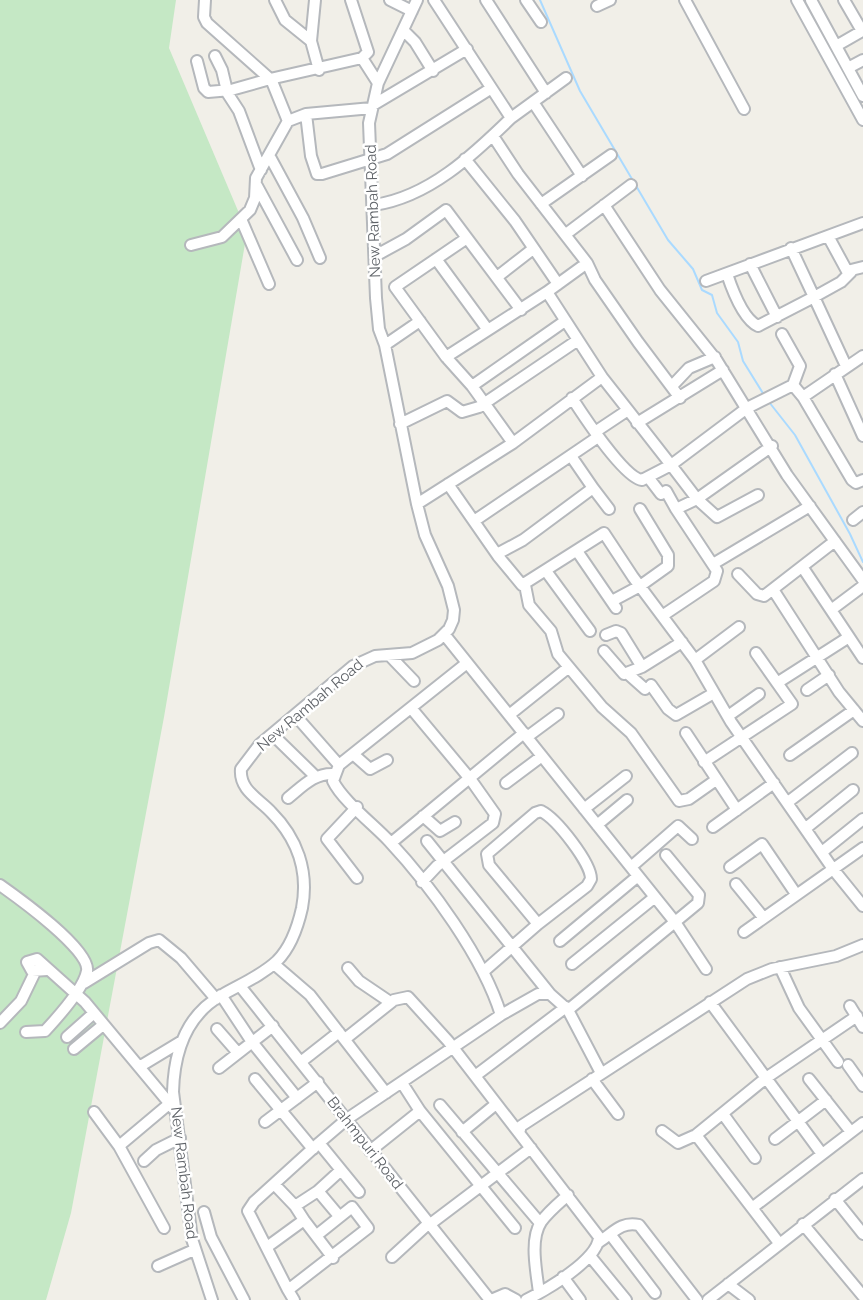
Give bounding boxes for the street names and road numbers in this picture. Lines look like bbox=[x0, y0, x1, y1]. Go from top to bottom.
street label: New Rambah Road bbox=[362, 144, 384, 278]
street label: New Rambah Road bbox=[253, 655, 367, 755]
street label: Brahmpuri Road bbox=[323, 1093, 407, 1193]
street label: New Rambah Road bbox=[167, 1106, 201, 1240]

